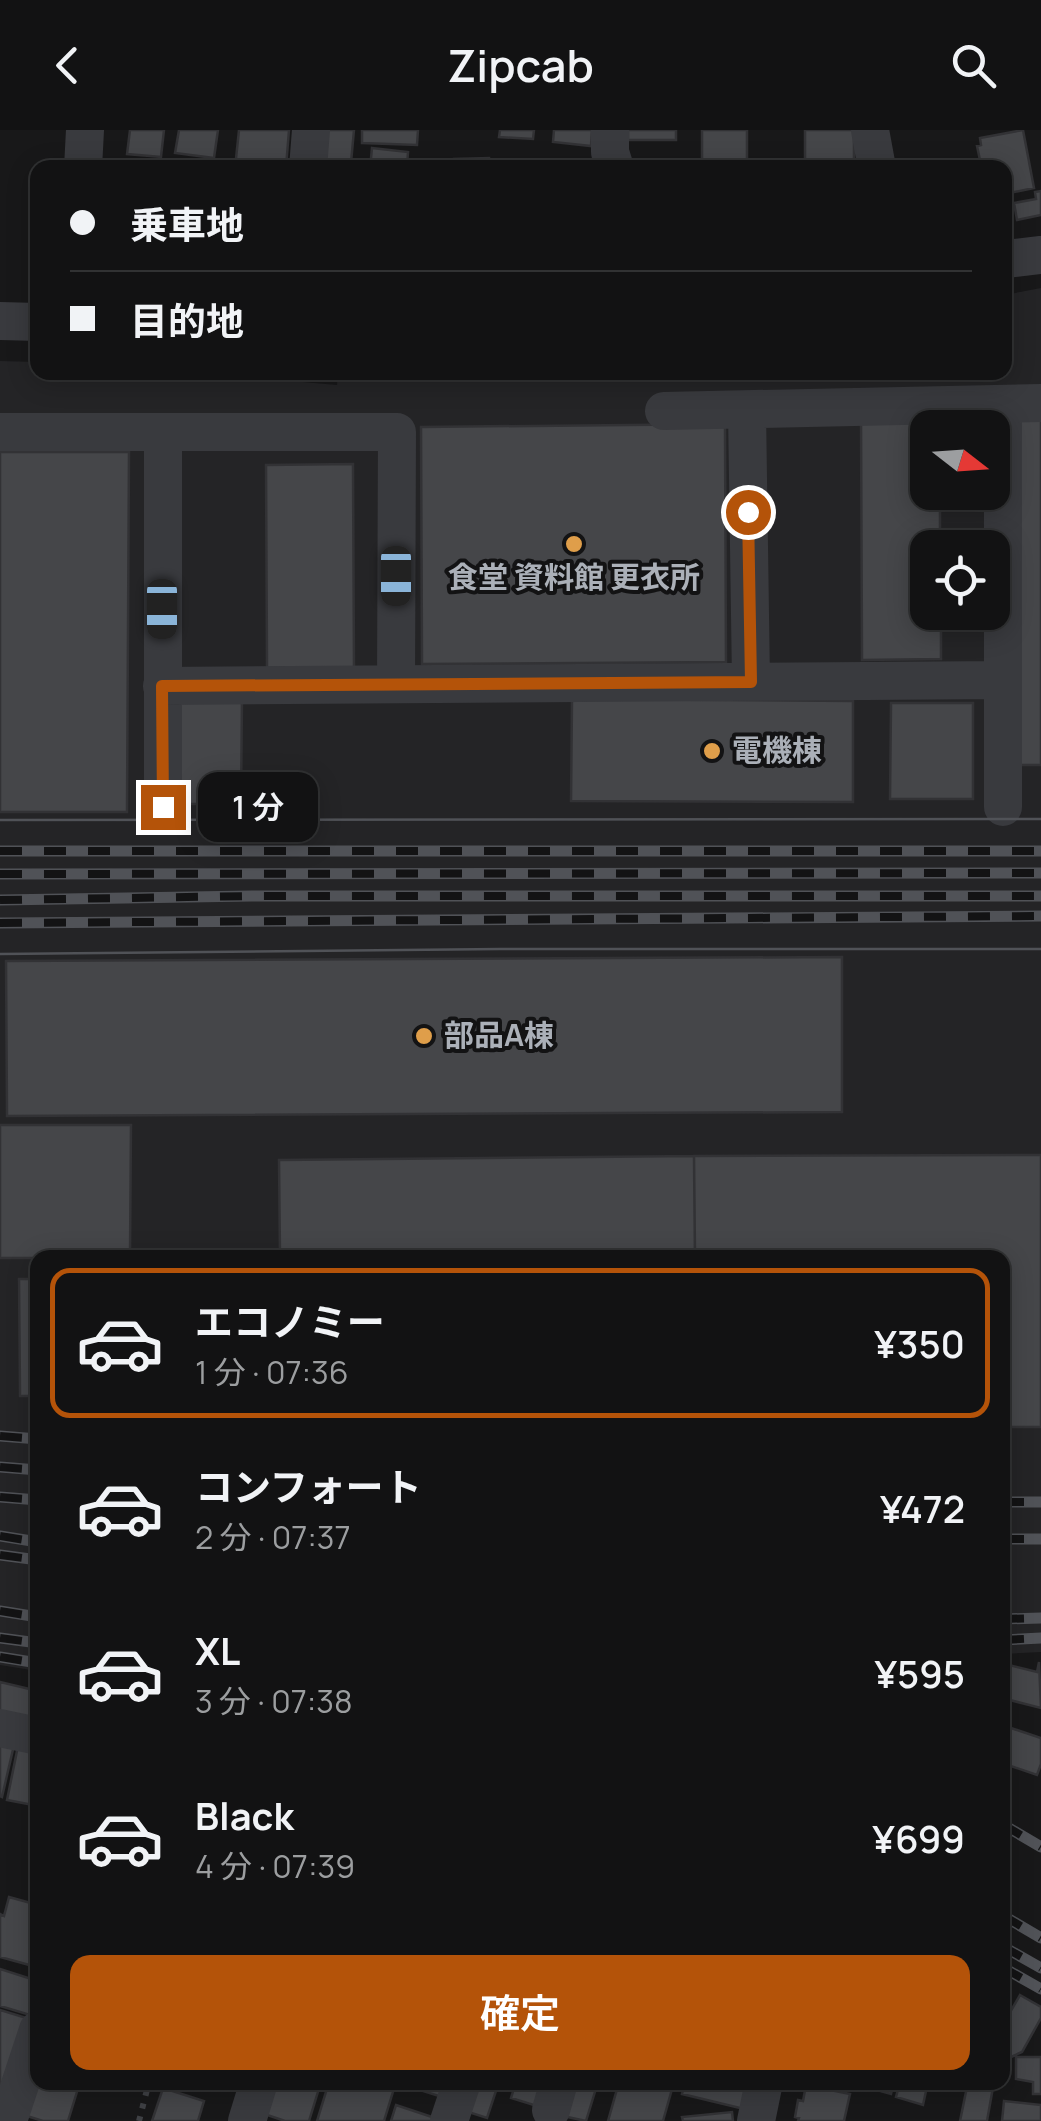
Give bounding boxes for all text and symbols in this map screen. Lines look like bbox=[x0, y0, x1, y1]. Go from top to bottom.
text: Zipcab bbox=[447, 34, 594, 96]
icon: back bbox=[40, 38, 95, 93]
icon: search bbox=[946, 38, 1001, 93]
text: 乗車地 bbox=[130, 198, 244, 250]
text: 目的地 bbox=[130, 294, 244, 346]
north arrow bbox=[910, 410, 1010, 510]
map controls bbox=[910, 410, 1010, 630]
route start bbox=[726, 490, 771, 535]
button: locate bbox=[910, 530, 1010, 630]
marker: 食堂 資料館 更衣所 bbox=[563, 533, 585, 555]
car bbox=[381, 546, 411, 606]
place label: 食堂 資料館 更衣所 bbox=[448, 556, 700, 597]
car bbox=[147, 579, 177, 639]
place label: 電機棟 bbox=[732, 729, 822, 770]
marker: 電機棟 bbox=[701, 740, 723, 762]
callout: 1 分 bbox=[198, 772, 318, 842]
route end bbox=[141, 785, 186, 830]
text: 1 分 bbox=[232, 785, 284, 829]
place label: 部品A棟 bbox=[444, 1014, 554, 1055]
marker: 部品A棟 bbox=[413, 1025, 435, 1047]
text: エコノミー bbox=[195, 1295, 385, 1347]
icon: car bbox=[75, 1298, 165, 1388]
text: ¥350 bbox=[874, 1317, 965, 1369]
text: 1 分 · 07:36 bbox=[195, 1350, 349, 1394]
text: コンフォート bbox=[195, 1460, 422, 1512]
icon: car bbox=[75, 1463, 165, 1553]
text: ¥472 bbox=[880, 1482, 965, 1534]
text: 2 分 · 07:37 bbox=[195, 1515, 351, 1559]
text: XL bbox=[195, 1624, 240, 1676]
icon: car bbox=[75, 1628, 165, 1718]
text: ¥595 bbox=[875, 1647, 965, 1699]
text: 3 分 · 07:38 bbox=[195, 1679, 353, 1723]
text: Black bbox=[195, 1789, 294, 1841]
icon: car bbox=[75, 1793, 165, 1883]
text: ¥699 bbox=[872, 1812, 965, 1864]
text: 4 分 · 07:39 bbox=[195, 1844, 355, 1888]
button: 確定 bbox=[70, 1955, 970, 2070]

